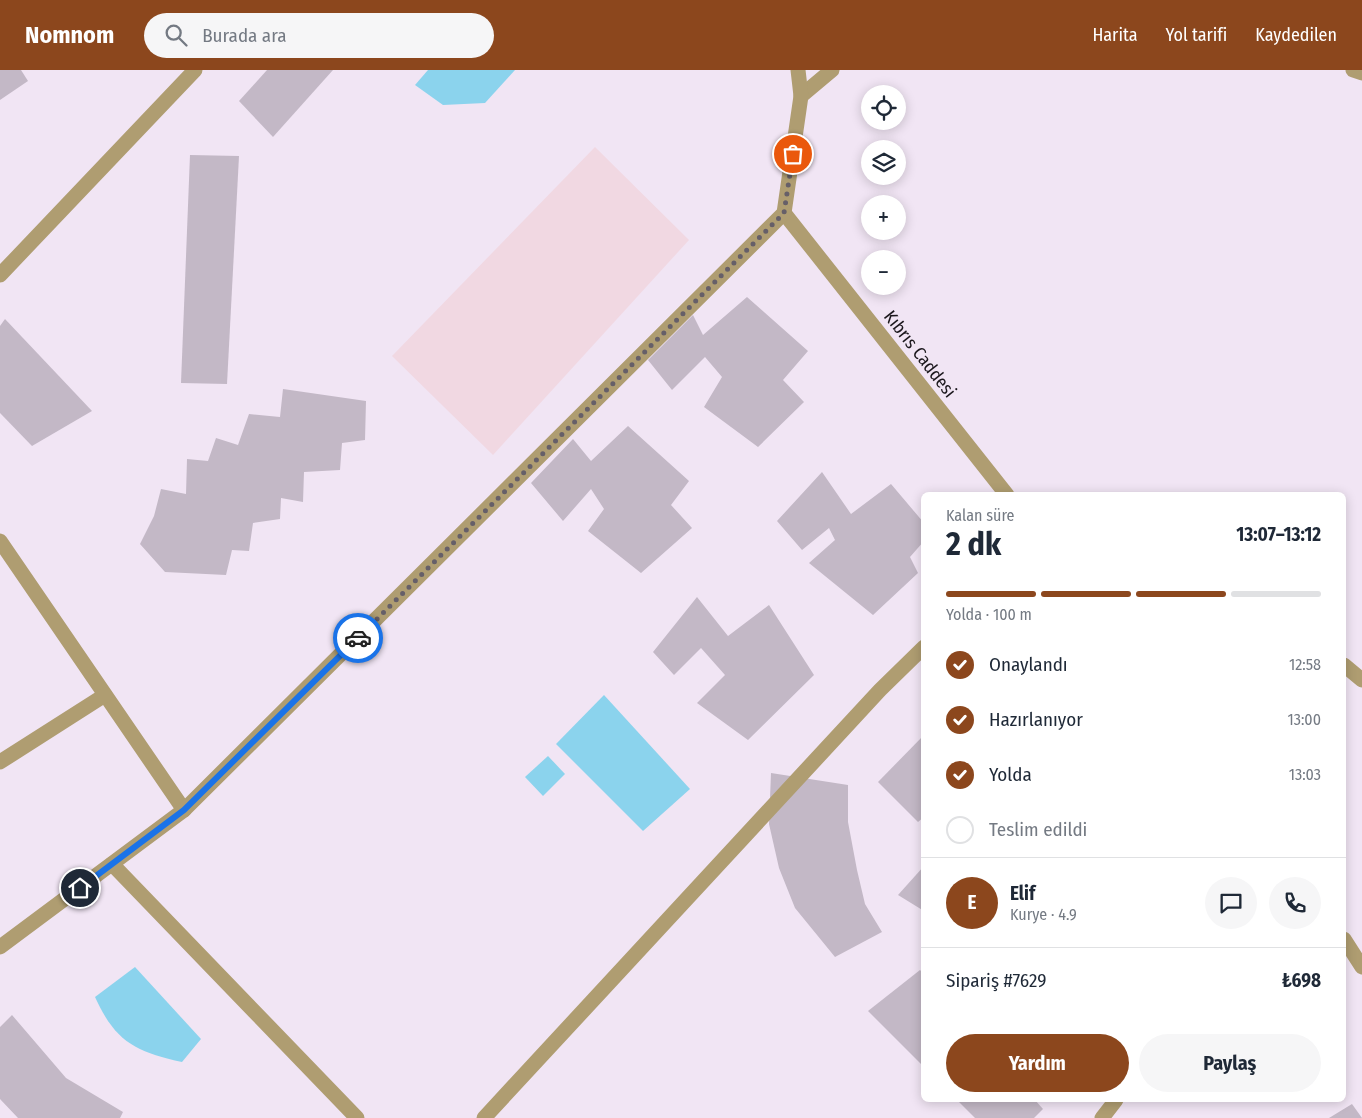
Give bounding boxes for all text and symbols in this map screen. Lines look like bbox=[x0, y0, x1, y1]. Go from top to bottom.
search box bbox=[144, 13, 494, 58]
text: Nomnom bbox=[25, 21, 114, 49]
icon: search bbox=[162, 21, 190, 49]
text: Burada ara bbox=[202, 24, 287, 47]
text: Harita bbox=[1092, 24, 1138, 46]
text: Yol tarifi bbox=[1166, 24, 1227, 46]
text: Kaydedilen bbox=[1255, 24, 1337, 46]
map controls bbox=[861, 85, 906, 295]
button: locate bbox=[861, 85, 906, 130]
pin bbox=[772, 133, 814, 175]
icon: bag bbox=[779, 140, 807, 168]
button: layers bbox=[861, 140, 906, 185]
button: + bbox=[861, 195, 906, 240]
button: − bbox=[861, 250, 906, 295]
street label: Kıbrıs Caddesi bbox=[879, 306, 961, 402]
text: Kalan süre bbox=[946, 506, 1014, 525]
text: 13:07–13:12 bbox=[1236, 523, 1321, 546]
text: 2 dk bbox=[946, 525, 1001, 563]
text: Yolda · 100 m bbox=[946, 605, 1032, 624]
courier bbox=[333, 613, 383, 663]
icon: car bbox=[344, 624, 372, 652]
icon: check bbox=[946, 651, 974, 679]
text: Onaylandı bbox=[989, 653, 1068, 676]
text: 12:58 bbox=[1289, 655, 1321, 674]
icon: check bbox=[946, 706, 974, 734]
text: Hazırlanıyor bbox=[989, 708, 1083, 731]
text: 13:00 bbox=[1287, 710, 1321, 729]
icon: check bbox=[946, 761, 974, 789]
text: Yolda bbox=[989, 763, 1032, 786]
text: 13:03 bbox=[1289, 765, 1321, 784]
text: Teslim edildi bbox=[989, 818, 1087, 841]
pin bbox=[59, 867, 101, 909]
icon: home bbox=[66, 874, 94, 902]
button: chat bbox=[1205, 877, 1257, 929]
button: phone bbox=[1269, 877, 1321, 929]
text: Elif bbox=[1010, 882, 1035, 905]
text: E bbox=[967, 891, 977, 914]
text: Kurye · 4.9 bbox=[1010, 905, 1077, 924]
text: Sipariş #7629 bbox=[946, 969, 1047, 992]
text: ₺698 bbox=[1282, 969, 1321, 992]
button: Yardım bbox=[946, 1034, 1129, 1092]
button: Paylaş bbox=[1139, 1034, 1321, 1092]

